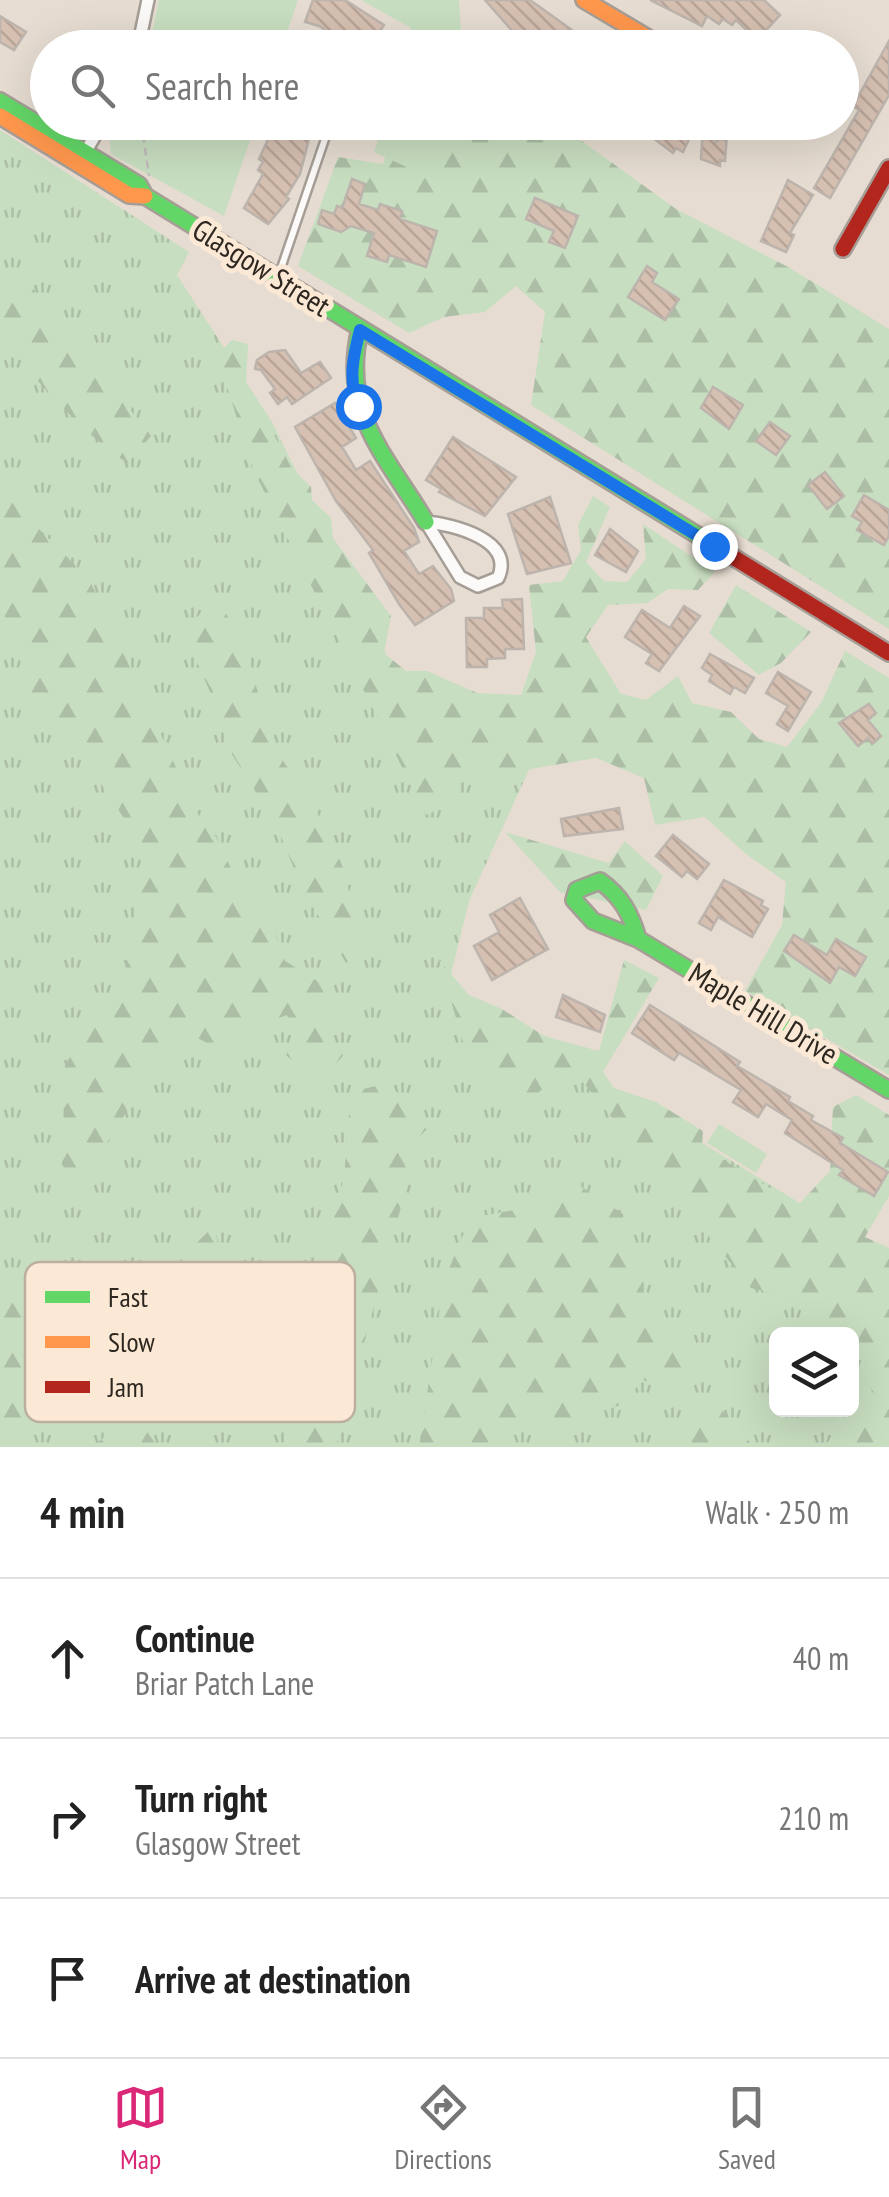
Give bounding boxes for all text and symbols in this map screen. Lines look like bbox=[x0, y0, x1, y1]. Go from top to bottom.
search box bbox=[30, 30, 859, 140]
icon: search bbox=[65, 58, 120, 113]
text: Search here bbox=[145, 61, 299, 110]
street label: Glasgow Street bbox=[186, 209, 339, 325]
route start bbox=[336, 384, 382, 430]
route end bbox=[692, 524, 738, 570]
street label: Maple Hill Drive bbox=[682, 953, 846, 1073]
legend bbox=[25, 1262, 355, 1422]
text: Fast bbox=[108, 1278, 148, 1315]
text: Slow bbox=[108, 1323, 155, 1360]
map controls bbox=[769, 1327, 859, 1417]
button: layers bbox=[769, 1327, 859, 1417]
text: Jam bbox=[107, 1368, 144, 1405]
text: 4 min bbox=[40, 1485, 125, 1540]
text: Walk · 250 m bbox=[705, 1491, 849, 1533]
text: Continue bbox=[135, 1613, 255, 1662]
icon: ahead bbox=[40, 1631, 95, 1686]
text: 40 m bbox=[793, 1637, 849, 1679]
text: Briar Patch Lane bbox=[135, 1662, 314, 1704]
text: Turn right bbox=[135, 1773, 267, 1822]
icon: right bbox=[40, 1791, 95, 1846]
text: 210 m bbox=[778, 1797, 849, 1839]
text: Glasgow Street bbox=[135, 1822, 300, 1864]
icon: arrive bbox=[40, 1951, 95, 2006]
text: Arrive at destination bbox=[135, 1954, 411, 2003]
tab: Map bbox=[113, 2080, 168, 2177]
tab: Directions bbox=[394, 2080, 492, 2177]
tab: Saved bbox=[718, 2080, 776, 2177]

